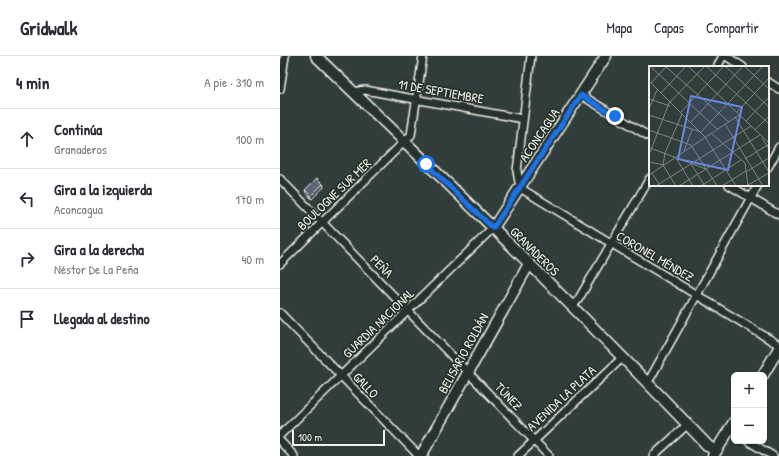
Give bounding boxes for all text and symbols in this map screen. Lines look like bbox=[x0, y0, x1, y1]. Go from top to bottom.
text: Gridwalk bbox=[20, 15, 77, 41]
text: Mapa bbox=[607, 18, 632, 37]
text: Capas bbox=[654, 18, 684, 37]
text: Compartir bbox=[706, 18, 759, 37]
inset map bbox=[649, 66, 769, 186]
text: 4 min bbox=[16, 71, 49, 94]
text: A pie · 310 m bbox=[204, 73, 264, 91]
street label: 11 DE SEPTIEMBRE bbox=[397, 75, 485, 107]
street label: ACONCAGUA bbox=[515, 104, 564, 165]
route end bbox=[606, 107, 624, 125]
text: Continúa bbox=[54, 119, 102, 140]
icon: ahead bbox=[16, 128, 38, 150]
text: 100 m bbox=[236, 130, 264, 148]
text: Granaderos bbox=[54, 140, 107, 158]
street label: BOULOGNE SUR MER bbox=[293, 154, 375, 234]
route start bbox=[417, 155, 435, 173]
text: Gira a la izquierda bbox=[54, 179, 152, 200]
icon: left bbox=[16, 188, 38, 210]
text: 170 m bbox=[235, 190, 264, 208]
text: Aconcagua bbox=[54, 200, 103, 218]
street label: GRANADEROS bbox=[506, 222, 564, 280]
street label: CORONEL MÉNDEZ bbox=[613, 226, 697, 286]
text: Gira a la derecha bbox=[54, 239, 144, 260]
icon: right bbox=[16, 248, 38, 270]
text: 40 m bbox=[241, 250, 264, 268]
street label: PEÑA bbox=[367, 251, 398, 282]
text: Néstor De La Peña bbox=[54, 260, 138, 278]
street label: GUARDIA NACIONAL bbox=[338, 284, 418, 362]
icon: arrive bbox=[16, 308, 38, 330]
text: Llegada al destino bbox=[54, 308, 150, 329]
street label: BELISARIO ROLDÁN bbox=[434, 310, 493, 396]
street label: AVENIDA LA PLATA bbox=[522, 361, 600, 435]
street label: GALLO bbox=[349, 368, 383, 402]
map controls bbox=[731, 372, 767, 444]
button: + bbox=[731, 372, 767, 408]
street label: TÚNEZ bbox=[491, 378, 527, 414]
button: − bbox=[731, 408, 767, 444]
scale bar bbox=[292, 428, 385, 447]
text: 100 m bbox=[298, 430, 322, 444]

